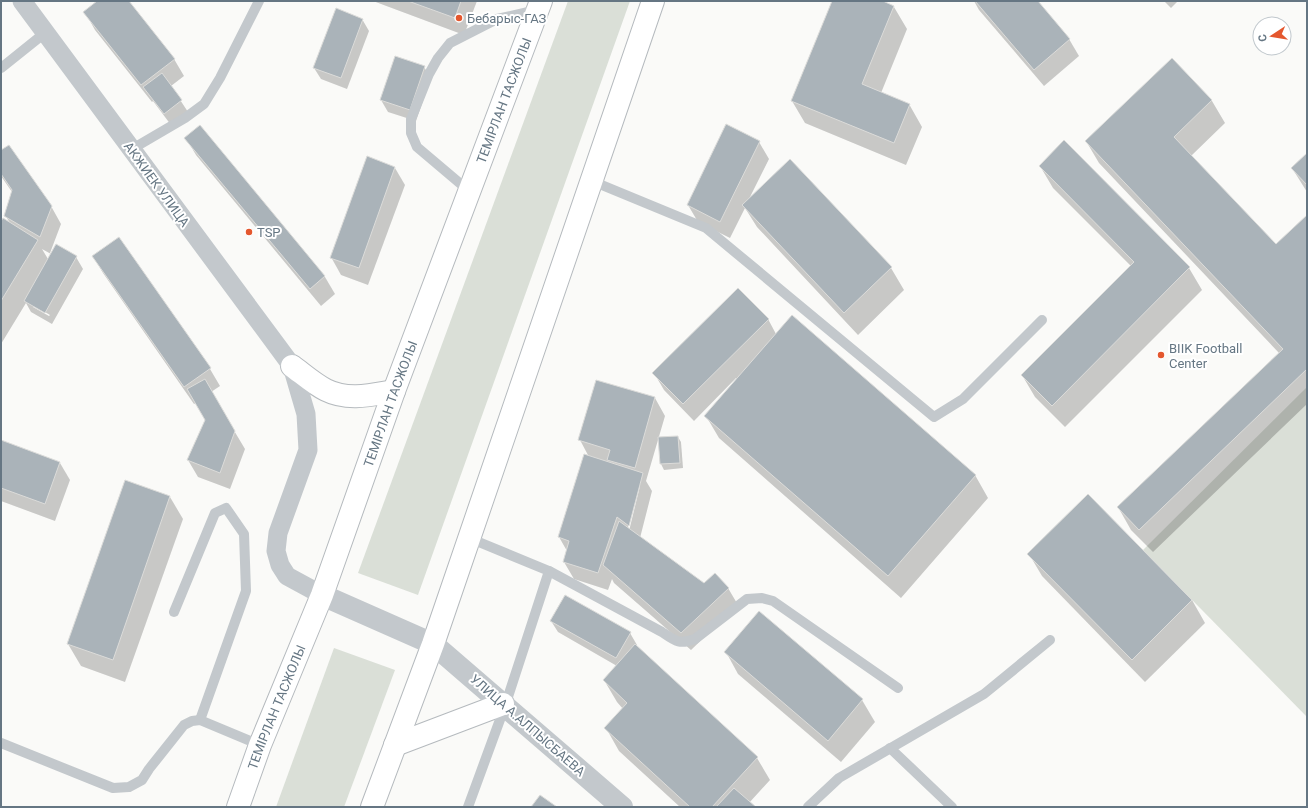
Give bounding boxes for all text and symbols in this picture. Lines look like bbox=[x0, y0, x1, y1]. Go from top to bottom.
place label: Бебарыс-ГАЗ bbox=[467, 11, 547, 26]
marker: Бебарыс-ГАЗ bbox=[454, 13, 464, 23]
north arrow bbox=[1252, 16, 1292, 56]
text: С bbox=[1256, 33, 1270, 43]
street label: ТЕМІРЛАН ТАСЖОЛЫ bbox=[474, 36, 534, 165]
street label: АКЖИЕК УЛИЦА bbox=[121, 139, 193, 230]
place label: TSP bbox=[257, 225, 281, 240]
marker: TSP bbox=[244, 227, 254, 237]
street label: ТЕМІРЛАН ТАСЖОЛЫ bbox=[361, 339, 420, 469]
place label: BIIK Football Center bbox=[1169, 341, 1242, 371]
marker: BIIK Football Center bbox=[1156, 350, 1166, 360]
street label: ТЕМІРЛАН ТАСЖОЛЫ bbox=[245, 643, 309, 772]
street label: УЛИЦА А.АЛПЫСБАЕВА bbox=[467, 672, 588, 780]

